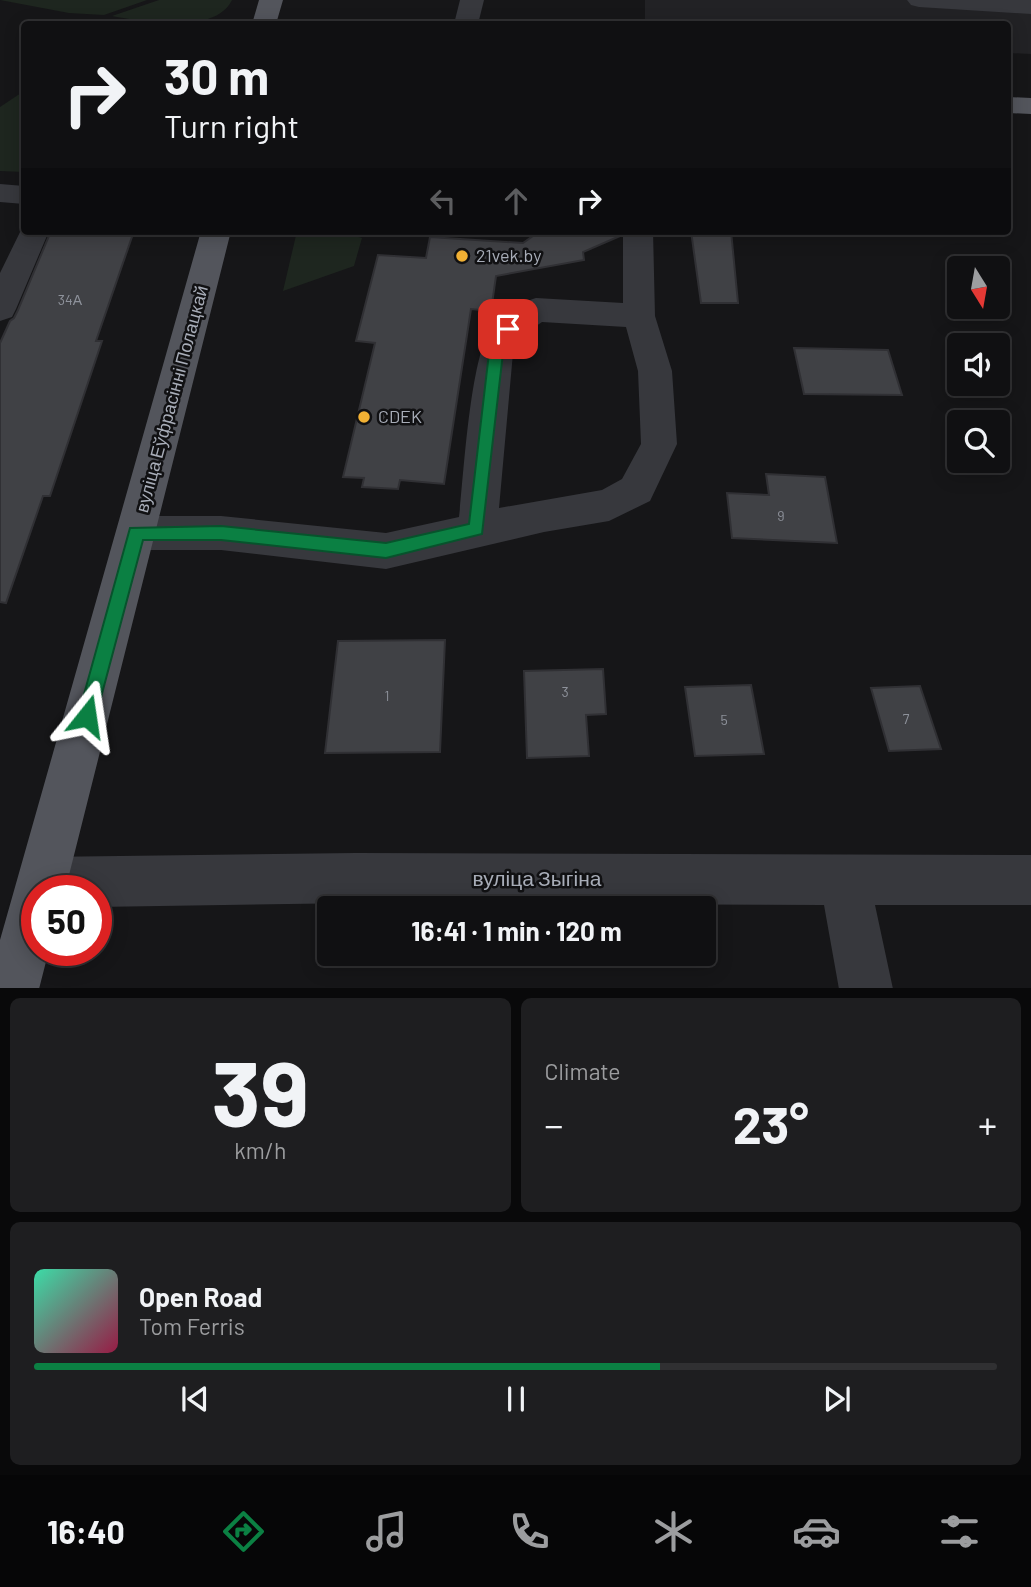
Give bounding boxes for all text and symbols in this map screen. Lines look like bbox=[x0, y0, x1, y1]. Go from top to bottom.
text: 30 m bbox=[164, 46, 269, 105]
icon: right bbox=[49, 49, 140, 140]
text: Turn right bbox=[164, 106, 299, 144]
icon: left bbox=[424, 182, 462, 220]
icon: ahead bbox=[497, 182, 535, 220]
icon: right bbox=[570, 182, 608, 220]
place label: 21vek.by bbox=[476, 244, 542, 266]
marker: 21vek.by bbox=[454, 248, 470, 264]
north arrow bbox=[947, 256, 1010, 318]
map controls bbox=[947, 256, 1010, 473]
street label: вуліца Еўфрасінні Полацкай bbox=[130, 283, 212, 515]
house number: 34А bbox=[58, 291, 83, 308]
pin bbox=[478, 299, 538, 359]
icon: arrive bbox=[489, 310, 527, 348]
button: sound bbox=[947, 333, 1010, 396]
place label: CDEK bbox=[378, 405, 422, 427]
marker: CDEK bbox=[356, 409, 372, 425]
button: search bbox=[947, 410, 1010, 473]
house number: 9 bbox=[777, 507, 785, 524]
position arrow bbox=[50, 679, 124, 753]
house number: 3 bbox=[561, 683, 569, 700]
house number: 1 bbox=[385, 687, 389, 704]
house number: 7 bbox=[903, 710, 910, 727]
house number: 5 bbox=[720, 711, 728, 728]
street label: вуліца Зыгіна bbox=[473, 865, 602, 890]
speed limit sign: 50 bbox=[21, 875, 112, 966]
text: 16:41 · 1 min · 120 m bbox=[411, 915, 622, 946]
text: 39 bbox=[212, 1036, 309, 1145]
text: Climate bbox=[545, 1057, 621, 1085]
text: 23° bbox=[733, 1092, 809, 1154]
text: − bbox=[545, 1101, 564, 1147]
text: + bbox=[978, 1101, 997, 1147]
text: km/h bbox=[234, 1136, 286, 1164]
text: Open Road bbox=[139, 1281, 262, 1312]
text: Tom Ferris bbox=[139, 1312, 245, 1340]
icon: previous bbox=[176, 1380, 214, 1418]
icon: pause bbox=[497, 1380, 535, 1418]
icon: next bbox=[818, 1380, 856, 1418]
icon: directions bbox=[219, 1507, 268, 1556]
icon: music bbox=[362, 1507, 411, 1556]
icon: phone bbox=[505, 1507, 554, 1556]
icon: climate bbox=[649, 1507, 698, 1556]
icon: car bbox=[792, 1507, 841, 1556]
icon: filters bbox=[935, 1507, 984, 1556]
text: 16:40 bbox=[47, 1512, 125, 1550]

